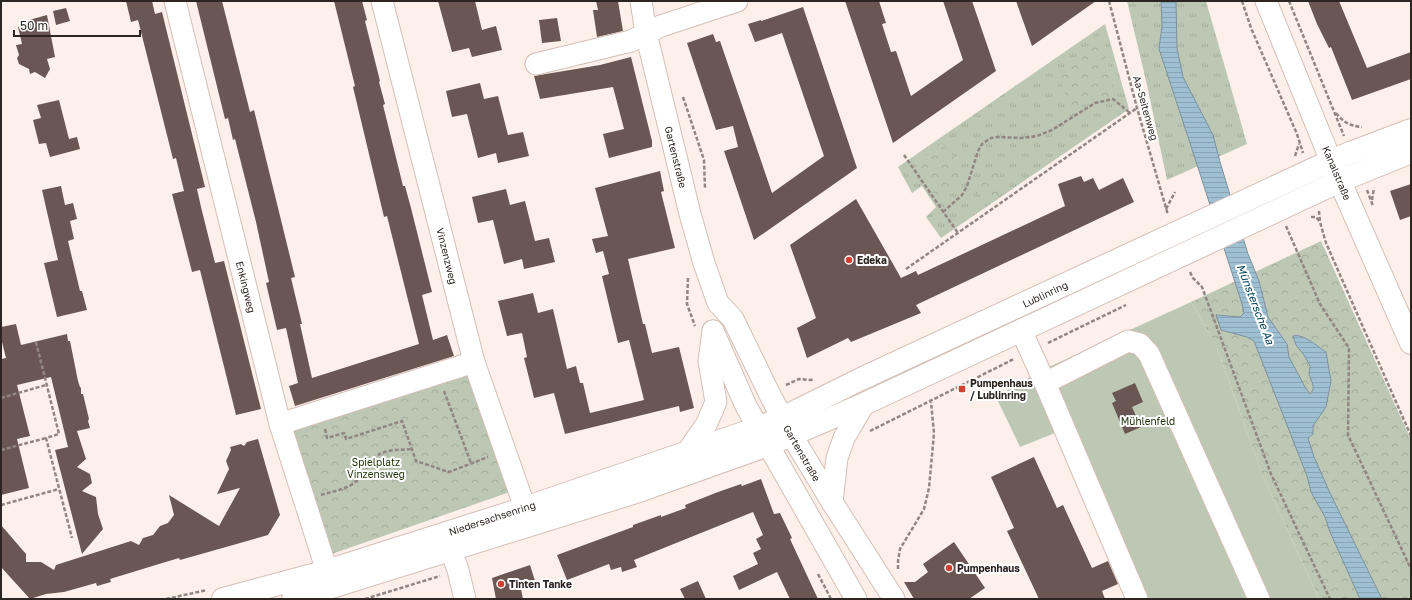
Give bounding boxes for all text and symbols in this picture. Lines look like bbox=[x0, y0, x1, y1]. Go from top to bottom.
scale bar bbox=[14, 12, 140, 38]
text: 50 m bbox=[20, 18, 48, 33]
street label: Aa-Seitenweg bbox=[1131, 74, 1161, 142]
street label: Gartenstraße bbox=[663, 125, 690, 189]
street label: Kanalstraße bbox=[1320, 144, 1354, 202]
street label: Vinzenzweg bbox=[434, 227, 460, 285]
place label: Edeka bbox=[857, 254, 887, 266]
marker: Edeka bbox=[844, 255, 854, 265]
street label: Enkingweg bbox=[234, 260, 258, 314]
water label: Münstersche Aa bbox=[1235, 262, 1278, 347]
street label: Lublinring bbox=[1020, 278, 1070, 310]
place label: Pumpenhaus / Lublinring bbox=[970, 377, 1033, 401]
marker: Pumpenhaus / Lublinring bbox=[957, 384, 967, 394]
park label: Mühlenfeld bbox=[1121, 415, 1175, 427]
street label: Gartenstraße bbox=[781, 423, 823, 483]
park label: Spielplatz Vinzensweg bbox=[347, 456, 405, 480]
street label: Niedersachsenring bbox=[447, 498, 537, 538]
place label: Pumpenhaus bbox=[957, 562, 1020, 574]
marker: Pumpenhaus bbox=[944, 563, 954, 573]
place label: Tinten Tanke bbox=[509, 578, 572, 590]
marker: Tinten Tanke bbox=[496, 579, 506, 589]

